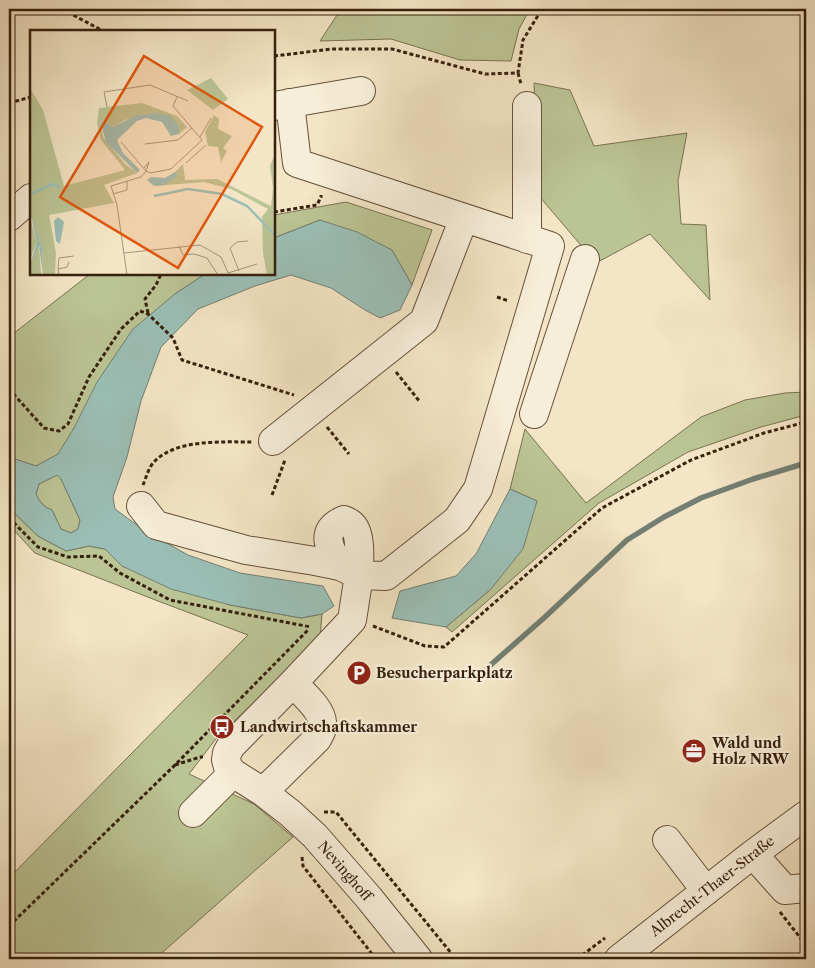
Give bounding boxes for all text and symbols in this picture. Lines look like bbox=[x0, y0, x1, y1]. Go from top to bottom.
inset map bbox=[30, 30, 275, 275]
parking icon: Besucherparkplatz bbox=[346, 660, 372, 686]
place label: Besucherparkplatz bbox=[376, 664, 513, 682]
bus stop icon: Landwirtschaftskammer bbox=[209, 714, 235, 740]
place label: Landwirtschaftskammer bbox=[240, 718, 417, 736]
place label: Wald und Holz NRW bbox=[711, 734, 790, 768]
office icon: Wald und Holz NRW bbox=[681, 738, 707, 764]
street label: Albrecht-Thaer-Straße bbox=[645, 832, 778, 941]
street label: Nevinghoff bbox=[314, 837, 378, 907]

